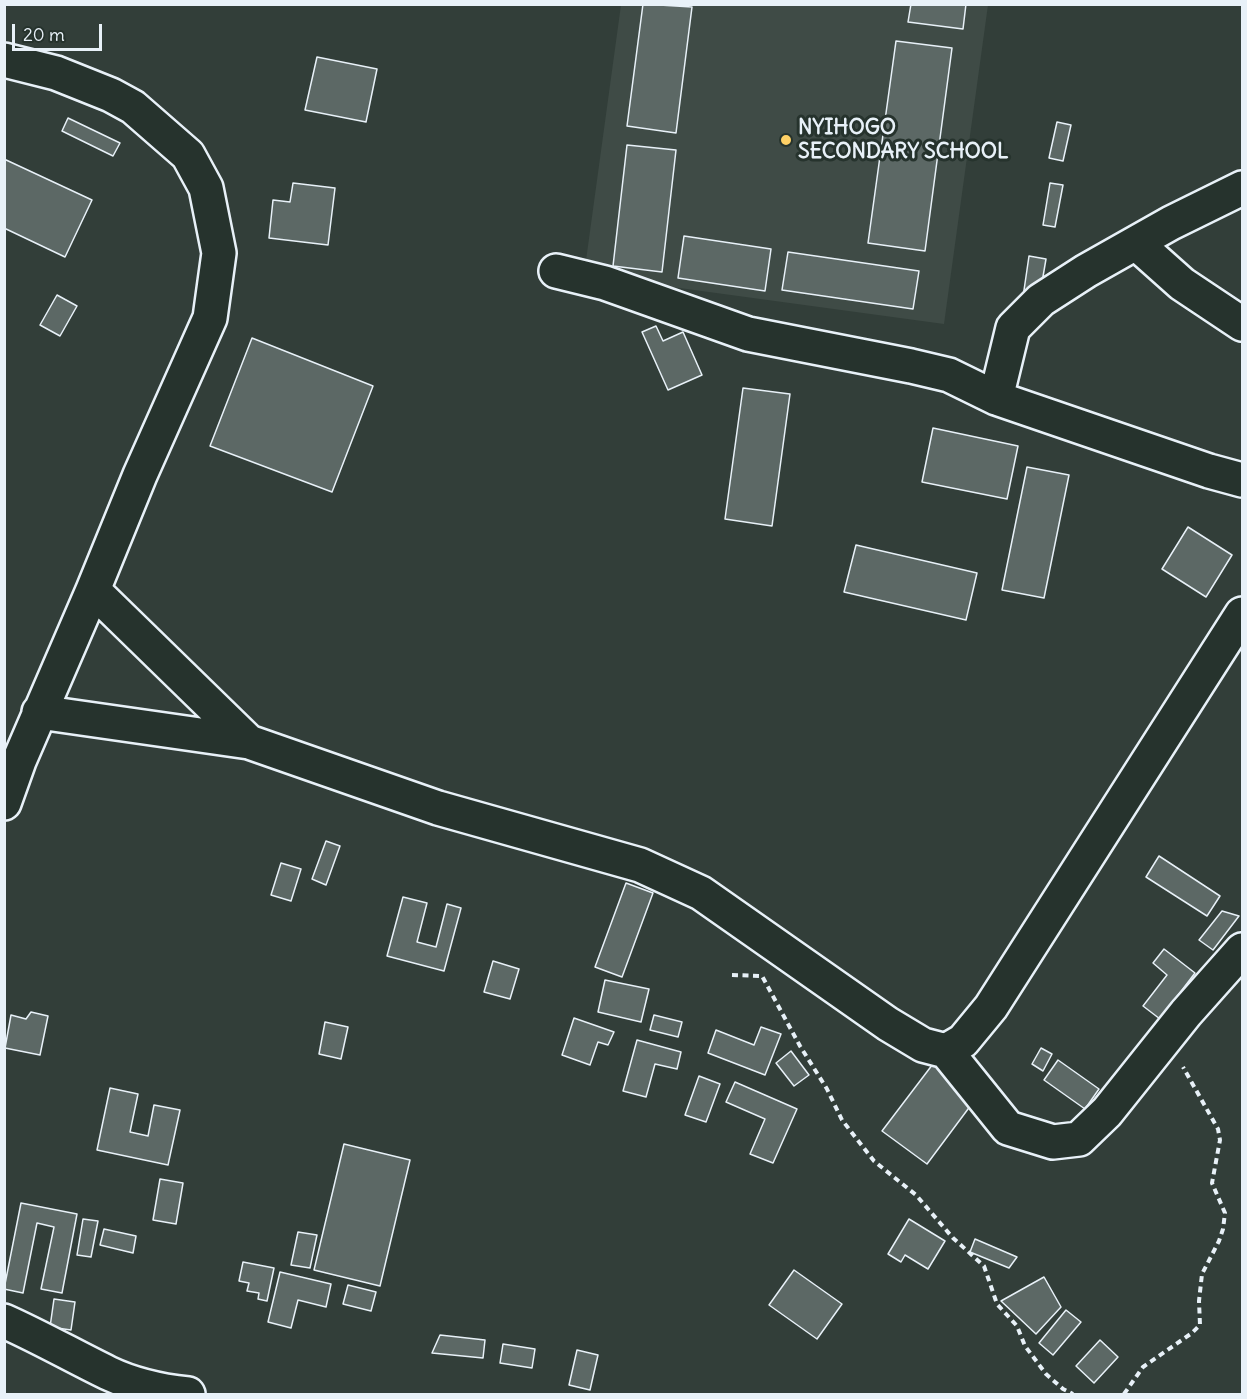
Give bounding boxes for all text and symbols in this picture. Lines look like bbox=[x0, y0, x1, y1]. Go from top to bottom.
scale bar bbox=[15, 12, 105, 50]
text: 20 m bbox=[23, 23, 65, 46]
place label: NYIHOGO SECONDARY SCHOOL bbox=[798, 115, 1008, 165]
marker: NYIHOGO SECONDARY SCHOOL bbox=[779, 133, 793, 147]

